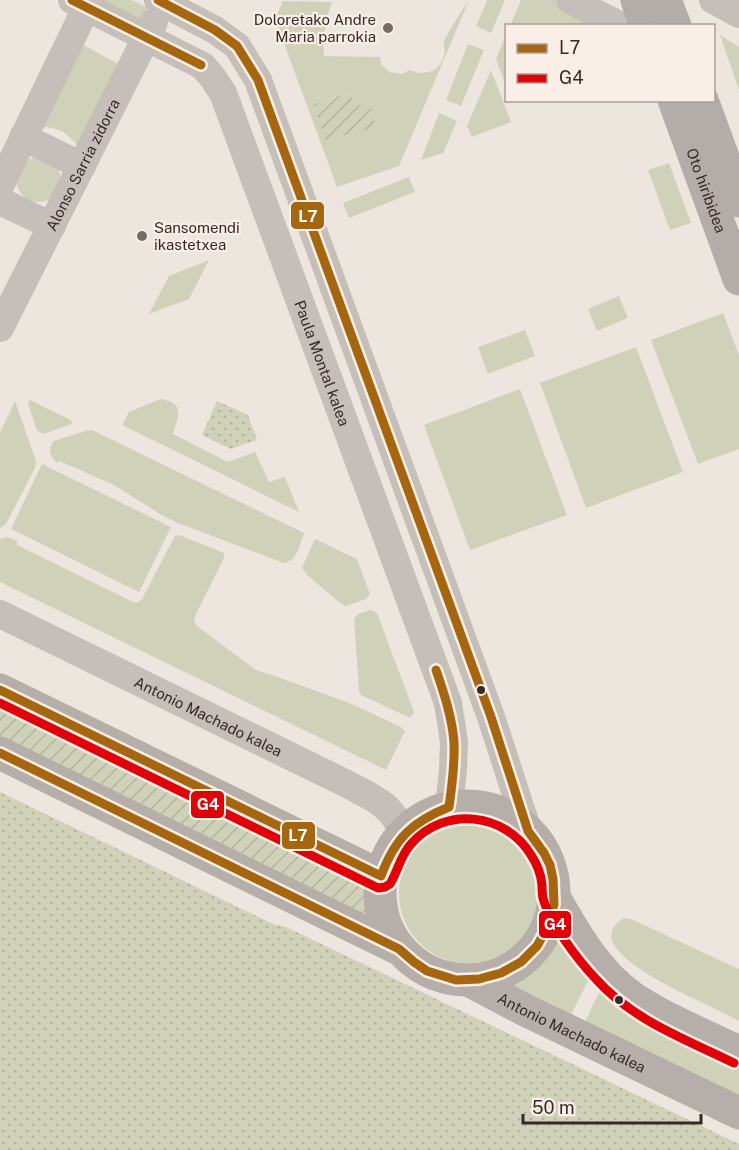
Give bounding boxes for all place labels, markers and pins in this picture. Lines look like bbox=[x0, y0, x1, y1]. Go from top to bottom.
place label: Doloretako Andre Maria parrokia bbox=[254, 11, 376, 45]
marker: Doloretako Andre Maria parrokia bbox=[381, 21, 395, 35]
place label: Sansomendi ikastetxea bbox=[154, 219, 240, 253]
marker: Sansomendi ikastetxea bbox=[135, 229, 149, 243]
unlabelled marker bbox=[475, 684, 487, 696]
unlabelled marker bbox=[613, 994, 625, 1006]

